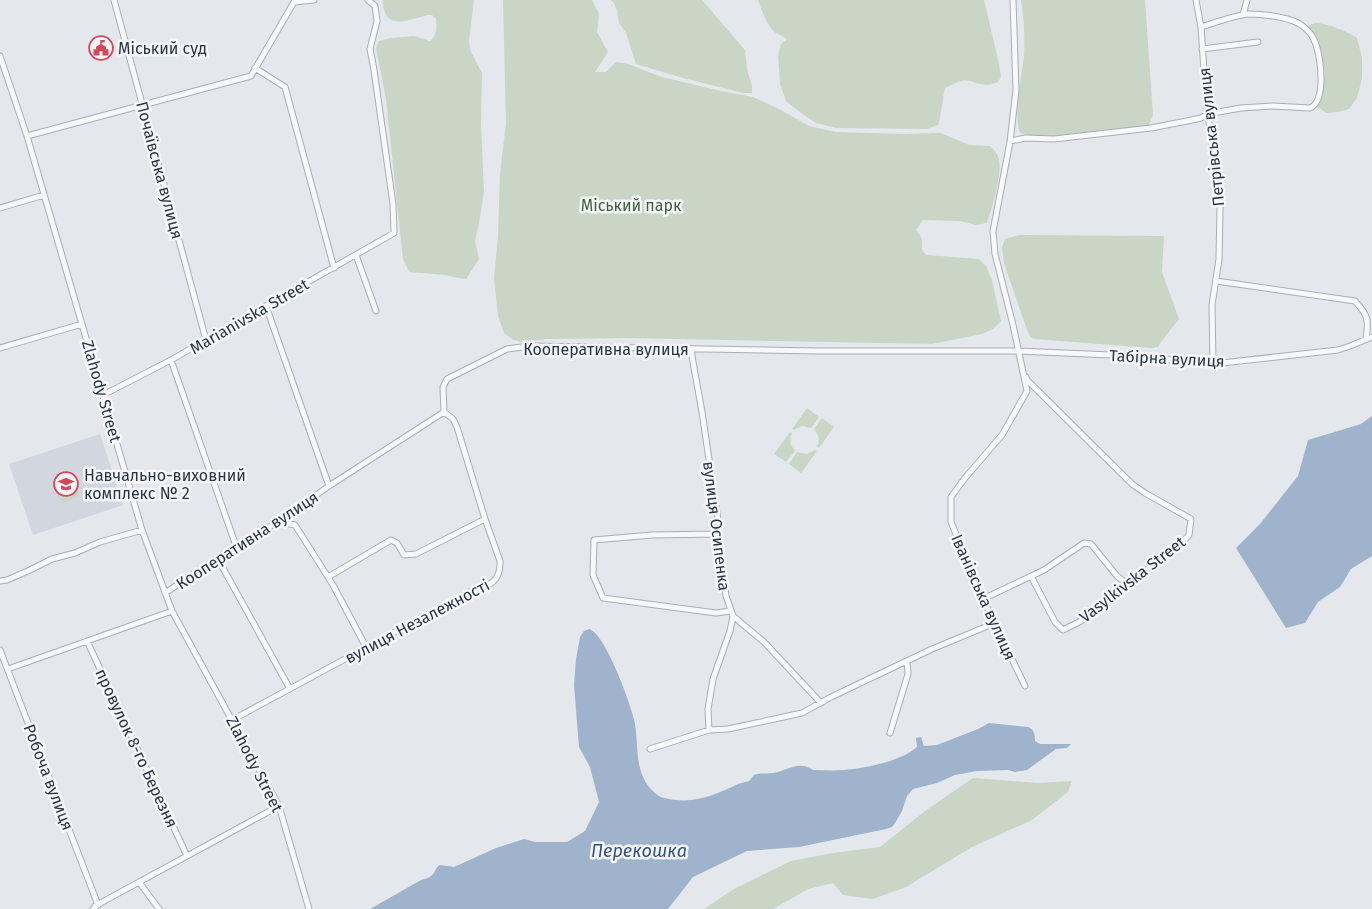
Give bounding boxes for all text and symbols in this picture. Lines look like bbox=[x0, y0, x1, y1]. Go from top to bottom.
public building icon: Міський суд bbox=[88, 35, 114, 61]
place label: Міський суд bbox=[118, 39, 207, 58]
street label: Петрівська вулиця bbox=[1195, 66, 1228, 207]
street label: Почаївська вулиця bbox=[132, 99, 187, 241]
park label: Міський парк bbox=[581, 196, 682, 215]
street label: Marianivska Street bbox=[186, 275, 312, 358]
street label: Zlahody Street bbox=[78, 338, 125, 445]
street label: Кооперативна вулиця bbox=[523, 340, 689, 359]
street label: Табірна вулиця bbox=[1109, 346, 1225, 371]
street label: вулиця Осипенка bbox=[699, 460, 734, 592]
place label: Навчально-виховний комплекс № 2 bbox=[84, 466, 246, 503]
school or university icon: Навчально-виховний комплекс № 2 bbox=[53, 471, 79, 497]
street label: Кооперативна вулиця bbox=[173, 487, 322, 593]
street label: Іванівська вулиця bbox=[947, 531, 1020, 663]
street label: Vasylkivska Street bbox=[1076, 532, 1189, 627]
street label: вулиця Незалежності bbox=[342, 575, 493, 668]
street label: провулок 8-го Березня bbox=[91, 666, 182, 831]
street label: Zlahody Street bbox=[222, 713, 287, 816]
street label: Робоча вулиця bbox=[20, 721, 77, 833]
water label: Перекошка bbox=[591, 840, 687, 862]

